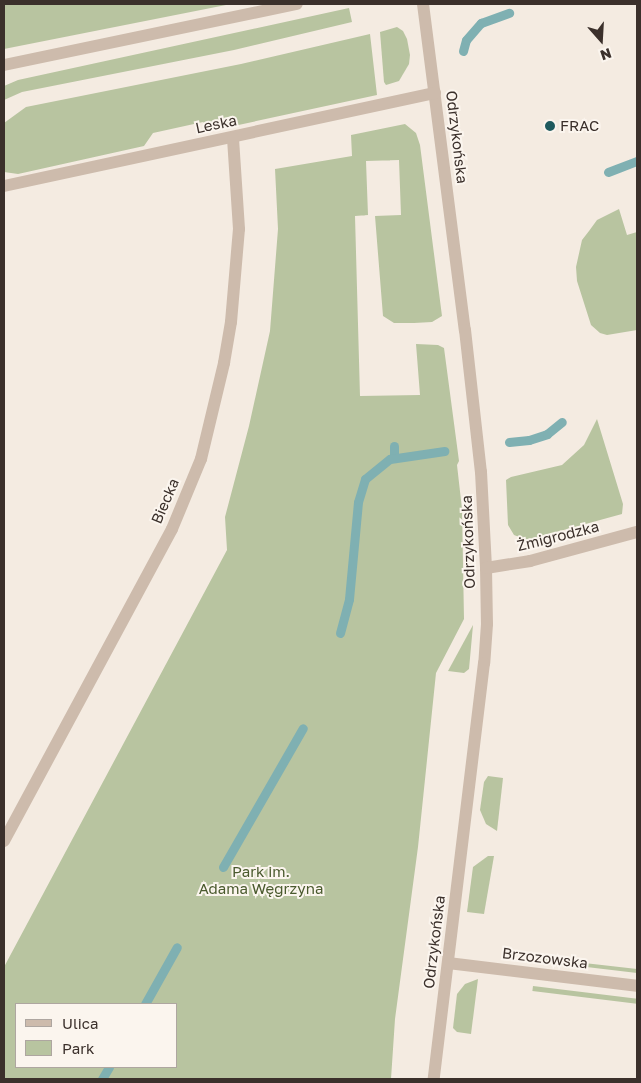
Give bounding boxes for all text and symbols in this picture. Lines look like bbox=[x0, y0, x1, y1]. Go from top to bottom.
north arrow bbox=[576, 15, 626, 65]
text: N bbox=[598, 45, 614, 64]
street label: Odrzykońska bbox=[442, 89, 472, 185]
street label: Leska bbox=[194, 111, 238, 137]
place label: FRAC bbox=[560, 117, 599, 135]
marker: FRAC bbox=[544, 120, 556, 132]
street label: Biecka bbox=[147, 476, 183, 526]
street label: Odrzykońska bbox=[457, 495, 479, 589]
street label: Żmigrodzka bbox=[515, 517, 601, 555]
park label: Park im. Adama Węgrzyna bbox=[199, 862, 323, 897]
street label: Odrzykońska bbox=[419, 894, 449, 990]
street label: Brzozowska bbox=[501, 944, 589, 972]
legend bbox=[15, 1003, 178, 1068]
text: Ulica bbox=[62, 1014, 98, 1032]
text: Park bbox=[62, 1039, 94, 1057]

